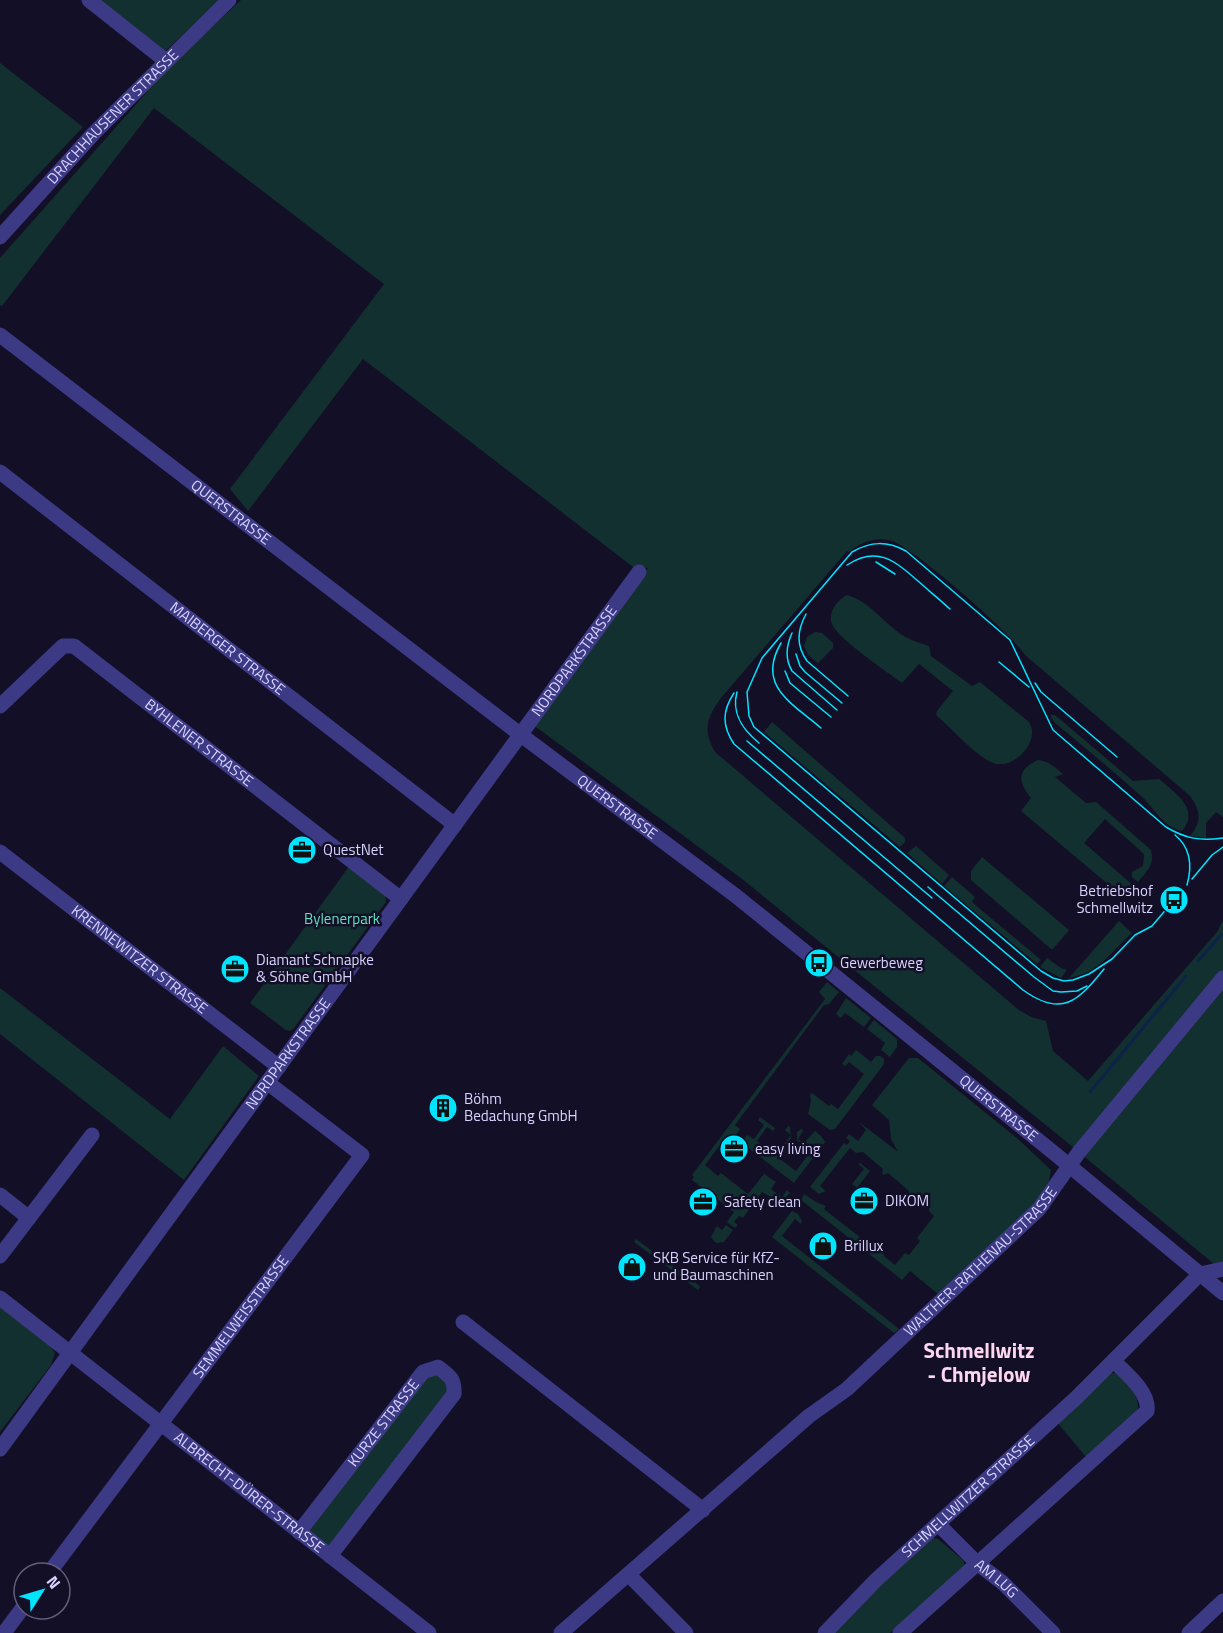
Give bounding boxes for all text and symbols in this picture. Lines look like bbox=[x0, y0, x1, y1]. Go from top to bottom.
street label: DRACHHAUSENER STRASSE bbox=[41, 44, 184, 189]
street label: QUERSTRASSE bbox=[186, 474, 276, 550]
street label: MAIBERGER STRASSE bbox=[165, 596, 291, 700]
street label: NORDPARKSTRASSE bbox=[525, 600, 622, 721]
street label: BYHLENER STRASSE bbox=[140, 693, 259, 792]
street label: QUERSTRASSE bbox=[572, 769, 663, 845]
office icon: QuestNet bbox=[286, 834, 318, 866]
place label: QuestNet bbox=[323, 838, 384, 861]
place label: Betriebshof Schmellwitz bbox=[1076, 879, 1153, 919]
bus stop icon: Betriebshof Schmellwitz bbox=[1158, 884, 1190, 916]
street label: KRENNEWITZER STRASSE bbox=[67, 899, 213, 1019]
park label: Bylenerpark bbox=[304, 907, 380, 930]
bus stop icon: Gewerbeweg bbox=[803, 947, 835, 979]
place label: Diamant Schnapke & Söhne GmbH bbox=[256, 948, 374, 988]
place label: Gewerbeweg bbox=[840, 951, 923, 974]
office icon: Diamant Schnapke & Söhne GmbH bbox=[219, 953, 251, 985]
street label: NORDPARKSTRASSE bbox=[239, 993, 336, 1114]
street label: QUERSTRASSE bbox=[954, 1069, 1043, 1147]
place label: Böhm Bedachung GmbH bbox=[464, 1087, 578, 1127]
building icon: Böhm Bedachung GmbH bbox=[427, 1092, 459, 1124]
office icon: easy living bbox=[718, 1133, 750, 1165]
place label: easy living bbox=[755, 1137, 821, 1160]
street label: WALTHER-RATHENAU-STRASSE bbox=[898, 1182, 1062, 1341]
office icon: DIKOM bbox=[848, 1185, 880, 1217]
office icon: Safety clean bbox=[687, 1186, 719, 1218]
place label: DIKOM bbox=[885, 1189, 929, 1212]
place label: Safety clean bbox=[724, 1190, 801, 1213]
shop icon: Brillux bbox=[807, 1230, 839, 1262]
place label: Brillux bbox=[844, 1234, 884, 1257]
place label: SKB Service für KfZ- und Baumaschinen bbox=[653, 1246, 780, 1286]
street label: SEMMELWEISSTRASSE bbox=[187, 1250, 294, 1383]
shop icon: SKB Service für KfZ- und Baumaschinen bbox=[616, 1251, 648, 1283]
district label: Schmellwitz - Chmjelow bbox=[924, 1334, 1034, 1390]
street label: KURZE STRASSE bbox=[342, 1374, 425, 1471]
street label: ALBRECHT-DÜRER-STRASSE bbox=[169, 1426, 330, 1558]
street label: SCHMELLWITZER STRASSE bbox=[896, 1429, 1040, 1563]
street label: AM LUG bbox=[970, 1553, 1024, 1603]
north arrow bbox=[12, 1561, 72, 1621]
text: N bbox=[41, 1570, 67, 1594]

